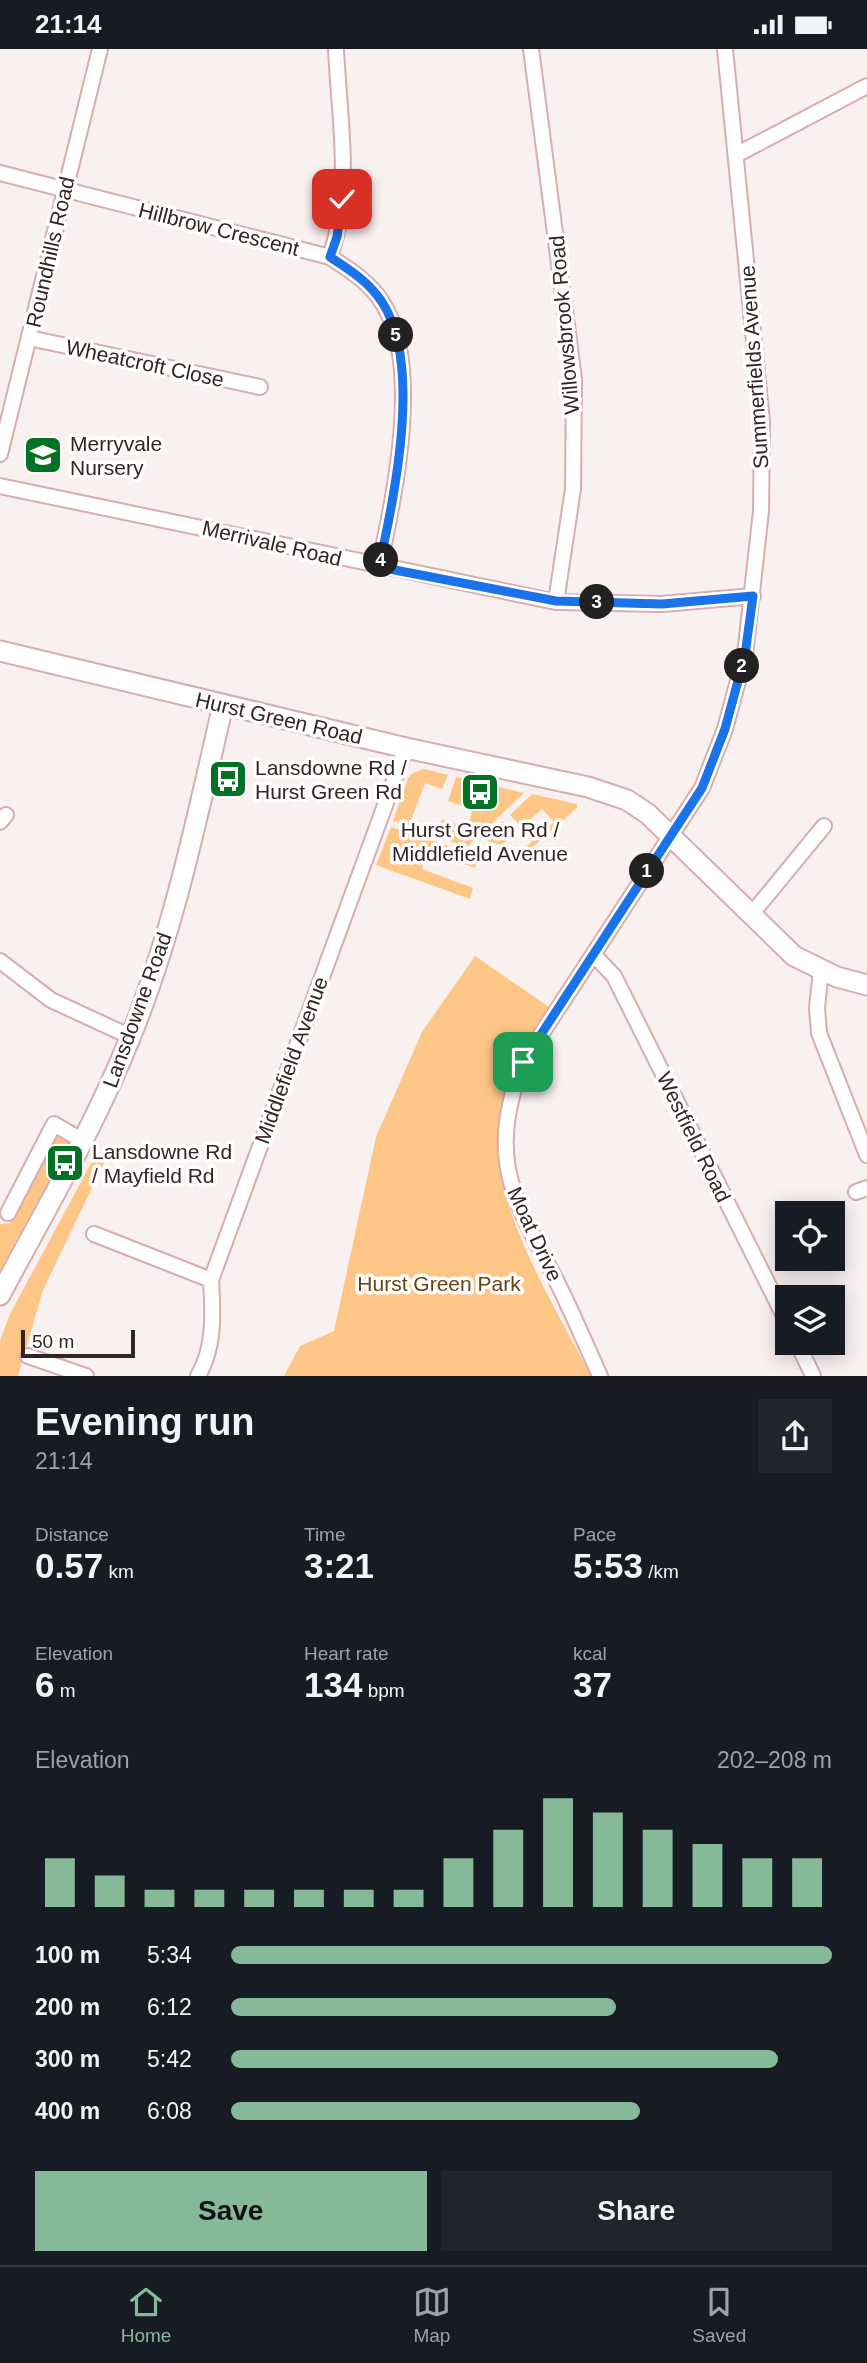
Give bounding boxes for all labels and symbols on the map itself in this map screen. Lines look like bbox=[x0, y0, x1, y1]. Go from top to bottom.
pin bbox=[312, 169, 372, 229]
street label: Roundhills Road bbox=[21, 174, 79, 330]
street label: Hillbrow Crescent bbox=[136, 198, 302, 260]
street label: Willowsbrook Road bbox=[545, 234, 583, 416]
street label: Summerfields Avenue bbox=[735, 265, 773, 469]
pin: 5 bbox=[378, 317, 414, 353]
street label: Wheatcroft Close bbox=[64, 335, 226, 391]
place label: Merryvale Nursery bbox=[70, 432, 162, 479]
school or university icon: Merryvale Nursery bbox=[22, 434, 64, 476]
street label: Merrivale Road bbox=[200, 516, 344, 570]
pin: 4 bbox=[364, 543, 398, 577]
pin: 3 bbox=[580, 585, 614, 619]
pin: 2 bbox=[724, 649, 760, 683]
street label: Hurst Green Road bbox=[193, 688, 365, 748]
place label: Lansdowne Rd / Hurst Green Rd bbox=[255, 756, 407, 803]
bus stop icon: Lansdowne Rd / Hurst Green Rd bbox=[207, 758, 249, 800]
bus stop icon: Hurst Green Rd / Middlefield Avenue bbox=[459, 771, 501, 813]
place label: Hurst Green Rd / Middlefield Avenue bbox=[392, 818, 568, 865]
pin: 1 bbox=[630, 853, 664, 889]
street label: Lansdowne Road bbox=[98, 929, 176, 1091]
street label: Middlefield Avenue bbox=[250, 973, 332, 1147]
pin bbox=[493, 1032, 553, 1092]
street label: Westfield Road bbox=[653, 1068, 735, 1206]
place label: Lansdowne Rd / Mayfield Rd bbox=[92, 1140, 232, 1187]
bus stop icon: Lansdowne Rd / Mayfield Rd bbox=[44, 1142, 86, 1184]
street label: Moat Drive bbox=[503, 1183, 567, 1285]
park label: Hurst Green Park bbox=[357, 1272, 521, 1295]
scale bar bbox=[21, 1327, 135, 1359]

